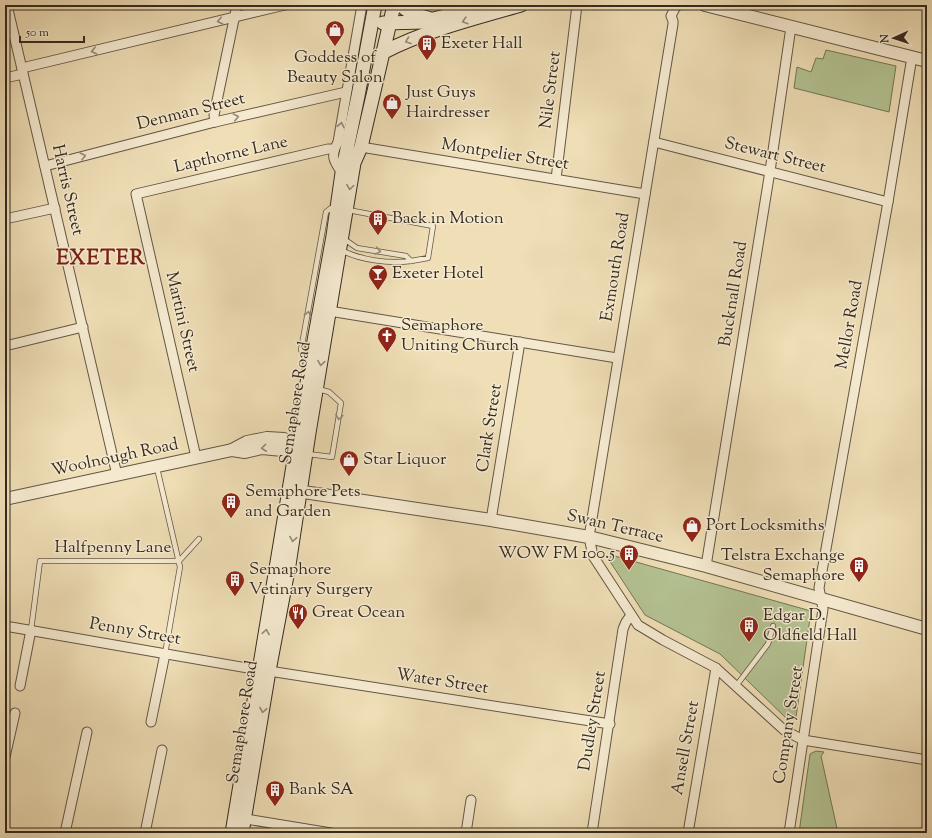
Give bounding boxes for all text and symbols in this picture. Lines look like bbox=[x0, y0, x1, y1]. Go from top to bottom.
one-way arrow bbox=[217, 16, 223, 24]
one-way arrow bbox=[462, 16, 469, 25]
scale bar bbox=[20, 18, 84, 44]
north arrow bbox=[874, 18, 914, 58]
shop icon: Goddess of Beauty Salon bbox=[324, 19, 346, 47]
text: 50 m bbox=[25, 24, 49, 42]
place label: Exeter Hall bbox=[441, 32, 523, 56]
building icon: Exeter Hall bbox=[416, 33, 438, 61]
text: N bbox=[877, 33, 893, 44]
one-way arrow bbox=[405, 36, 412, 45]
one-way arrow bbox=[90, 46, 97, 54]
place label: Goddess of Beauty Salon bbox=[287, 46, 383, 90]
street label: Nile Street bbox=[534, 49, 568, 130]
place label: Just Guys Hairdresser bbox=[405, 81, 490, 125]
street label: Denman Street bbox=[134, 87, 248, 137]
shop icon: Just Guys Hairdresser bbox=[381, 92, 403, 120]
one-way arrow bbox=[233, 114, 239, 122]
one-way arrow bbox=[336, 121, 345, 128]
street label: Lapthorne Lane bbox=[172, 130, 290, 180]
street label: Stewart Street bbox=[722, 132, 828, 180]
street label: Montpelier Street bbox=[439, 133, 571, 177]
street label: Harris Street bbox=[45, 142, 89, 238]
one-way arrow bbox=[79, 152, 86, 161]
one-way arrow bbox=[346, 184, 355, 190]
place label: Back in Motion bbox=[392, 207, 504, 231]
building icon: Back in Motion bbox=[367, 208, 389, 236]
street label: Exmouth Road bbox=[596, 210, 637, 323]
street label: Bucknall Road bbox=[714, 239, 754, 349]
district label: EXETER bbox=[56, 244, 146, 274]
one-way arrow bbox=[375, 247, 381, 255]
place label: Exeter Hotel bbox=[392, 262, 484, 286]
bar icon: Exeter Hotel bbox=[367, 263, 389, 291]
street label: Martini Street bbox=[159, 269, 205, 375]
street label: Mellor Road bbox=[830, 278, 870, 371]
one-way arrow bbox=[303, 310, 312, 317]
place label: Semaphore Uniting Church bbox=[401, 314, 519, 358]
church icon: Semaphore Uniting Church bbox=[376, 325, 398, 353]
street label: Semaphore Road bbox=[274, 339, 318, 466]
one-way arrow bbox=[317, 360, 326, 366]
street label: Clark Street bbox=[471, 382, 509, 474]
one-way arrow bbox=[335, 414, 343, 420]
street label: Woolnough Road bbox=[49, 433, 181, 483]
one-way arrow bbox=[261, 444, 267, 453]
place label: Star Liquor bbox=[363, 448, 447, 472]
shop icon: Star Liquor bbox=[338, 449, 360, 477]
place label: Semaphore Pets and Garden bbox=[245, 480, 361, 524]
building icon: Semaphore Pets and Garden bbox=[220, 491, 242, 519]
street label: Swan Terrace bbox=[564, 504, 666, 550]
place label: Port Locksmiths bbox=[706, 514, 825, 538]
shop icon: Port Locksmiths bbox=[681, 515, 703, 543]
street label: Halfpenny Lane bbox=[55, 536, 171, 560]
one-way arrow bbox=[289, 536, 298, 542]
place label: WOW FM 100.5 bbox=[498, 542, 615, 566]
building icon: WOW FM 100.5 bbox=[618, 543, 640, 571]
place label: Telstra Exchange Semaphore bbox=[721, 544, 845, 588]
building icon: Telstra Exchange Semaphore bbox=[848, 555, 870, 583]
place label: Semaphore Vetinary Surgery bbox=[249, 558, 373, 602]
building icon: Semaphore Vetinary Surgery bbox=[224, 569, 246, 597]
place label: Great Ocean bbox=[312, 601, 405, 625]
restaurant icon: Great Ocean bbox=[287, 602, 309, 630]
place label: Edgar D. Oldfield Hall bbox=[763, 604, 858, 648]
street label: Penny Street bbox=[87, 612, 183, 652]
building icon: Edgar D. Oldfield Hall bbox=[738, 615, 760, 643]
one-way arrow bbox=[261, 629, 270, 635]
street label: Semaphore Road bbox=[221, 658, 265, 785]
street label: Water Street bbox=[394, 663, 490, 701]
street label: Company Street bbox=[768, 664, 810, 786]
street label: Dudley Street bbox=[573, 669, 613, 773]
street label: Ansell Street bbox=[666, 699, 706, 797]
one-way arrow bbox=[259, 707, 268, 713]
place label: Bank SA bbox=[289, 778, 354, 802]
building icon: Bank SA bbox=[264, 779, 286, 807]

